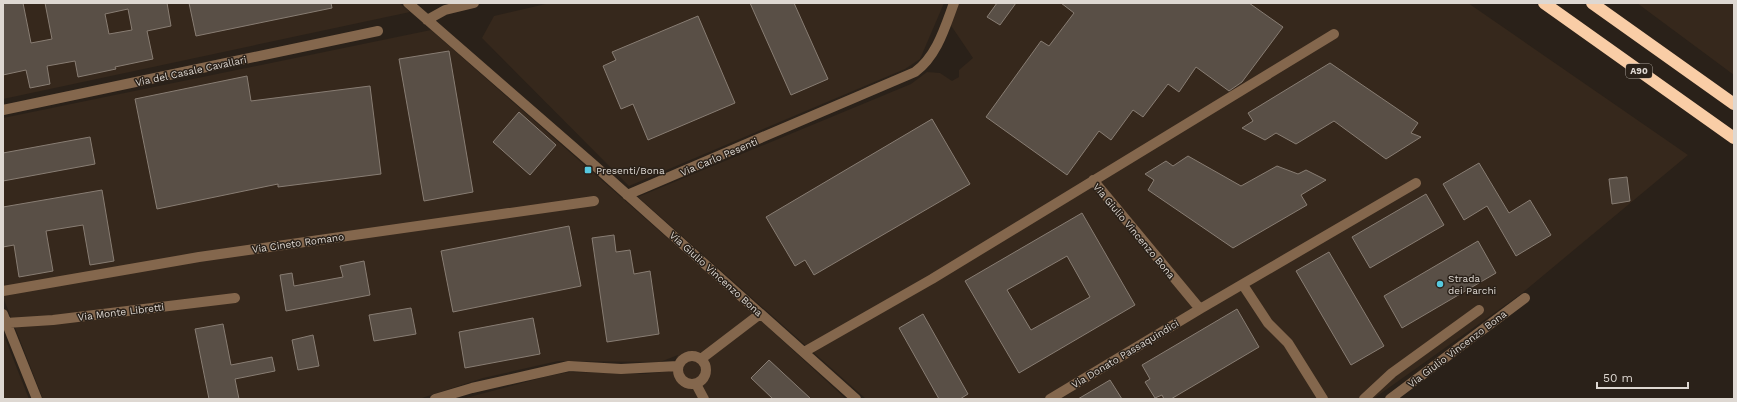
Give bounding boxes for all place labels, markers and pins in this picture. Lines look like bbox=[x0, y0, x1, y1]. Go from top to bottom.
marker: Presenti/Bona bbox=[583, 165, 593, 175]
place label: Presenti/Bona bbox=[596, 165, 665, 176]
place label: Strada dei Parchi bbox=[1448, 273, 1496, 296]
marker: Strada dei Parchi bbox=[1435, 279, 1445, 289]

